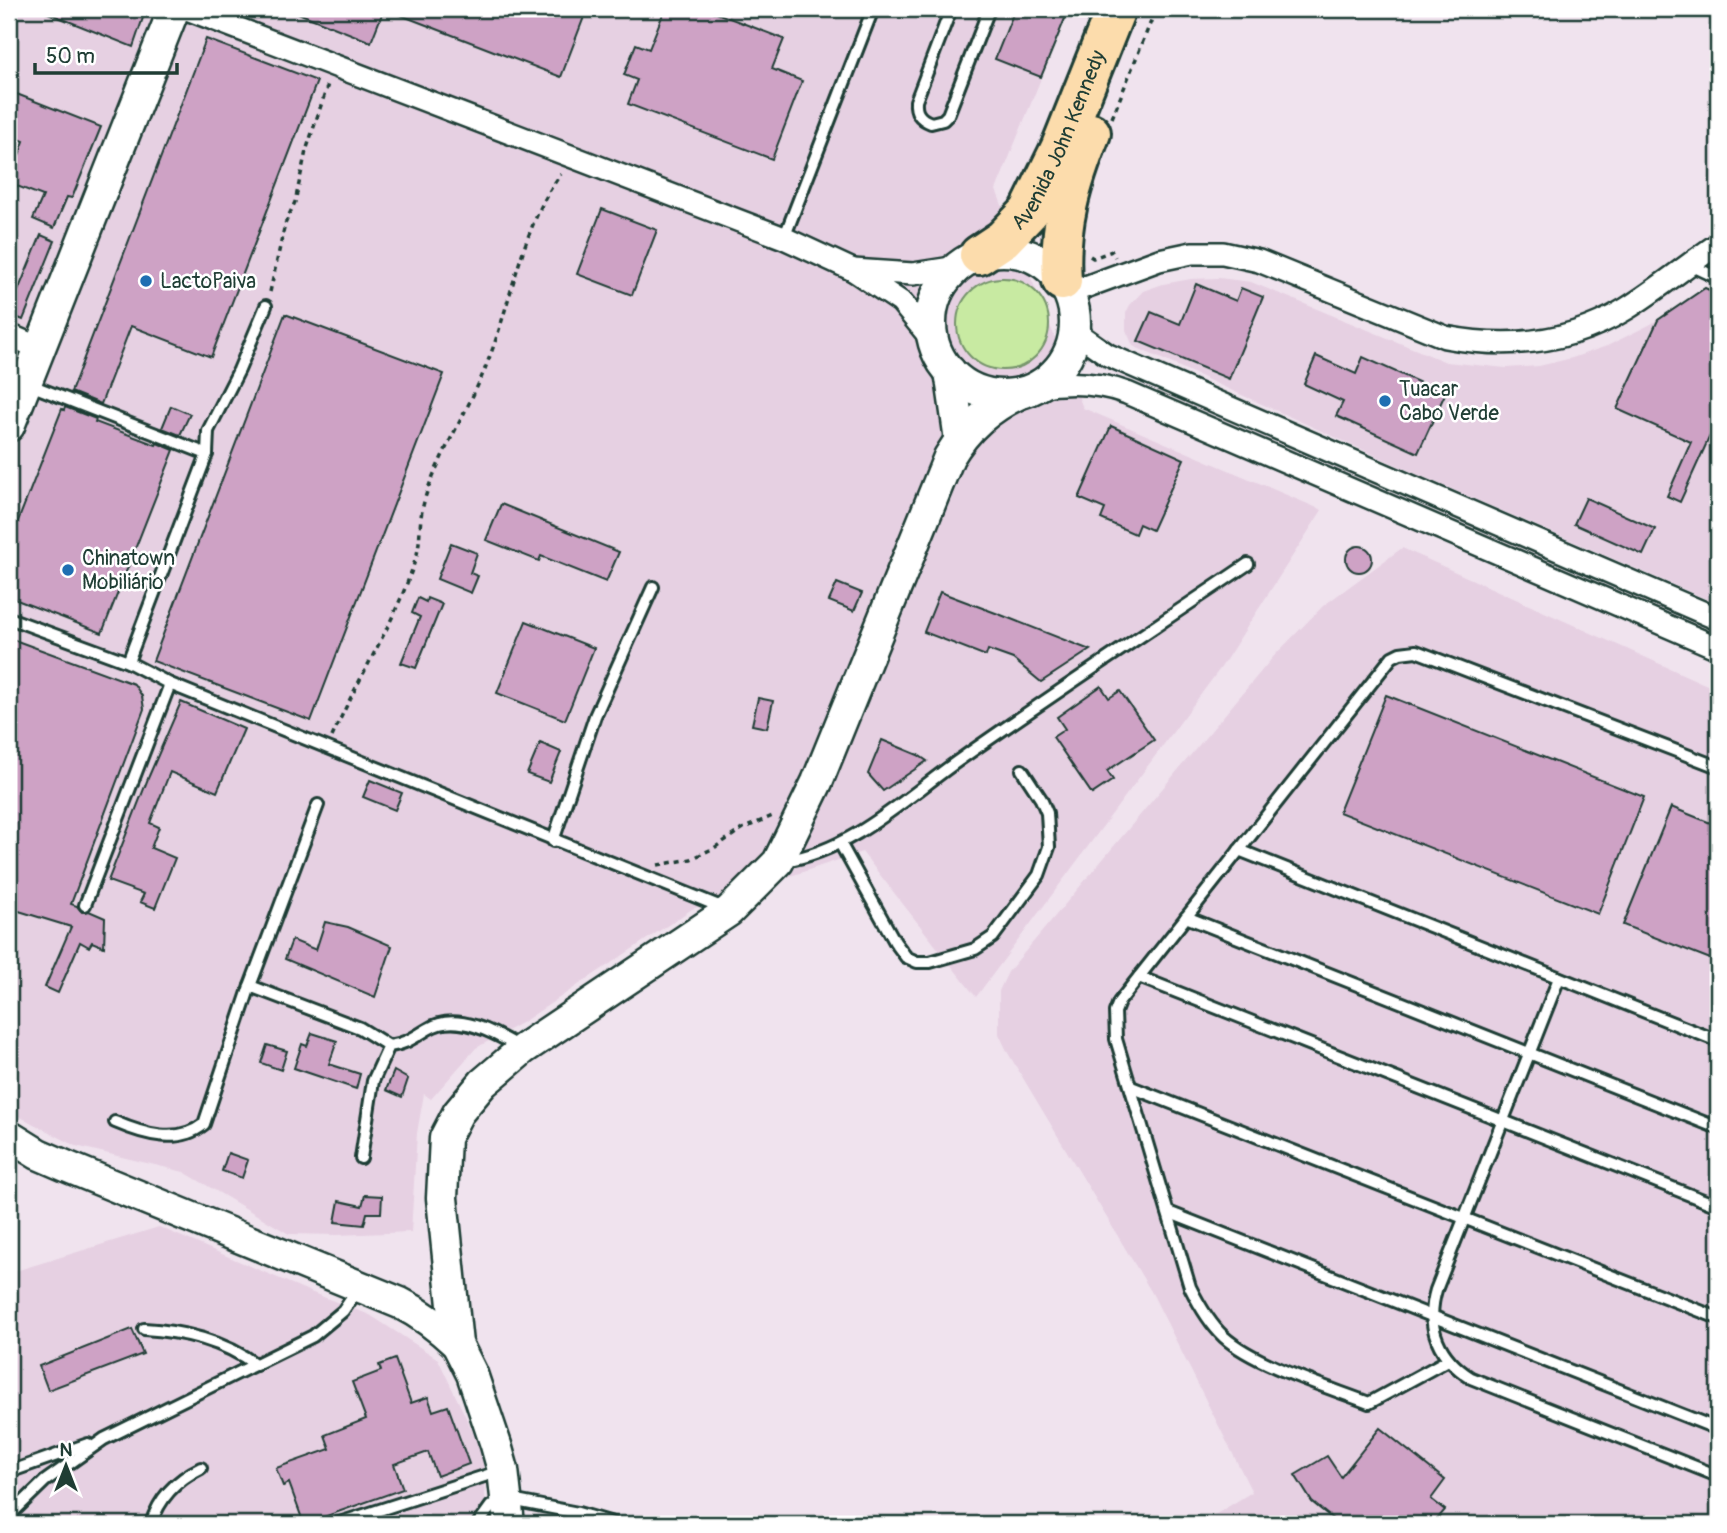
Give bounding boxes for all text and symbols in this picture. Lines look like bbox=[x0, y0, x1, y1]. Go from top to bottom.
scale bar bbox=[35, 32, 177, 76]
text: 50 m bbox=[46, 43, 95, 70]
street label: Avenida John Kennedy bbox=[1005, 46, 1112, 236]
place label: LactoPaiva bbox=[160, 268, 256, 295]
marker: LactoPaiva bbox=[138, 273, 154, 289]
place label: Tuacar Cabo Verde bbox=[1399, 376, 1499, 427]
marker: Tuacar Cabo Verde bbox=[1377, 393, 1393, 409]
place label: Chinatown Mobiliário bbox=[82, 545, 175, 596]
marker: Chinatown Mobiliário bbox=[60, 562, 76, 578]
north arrow bbox=[32, 1432, 102, 1502]
text: N bbox=[60, 1438, 73, 1462]

